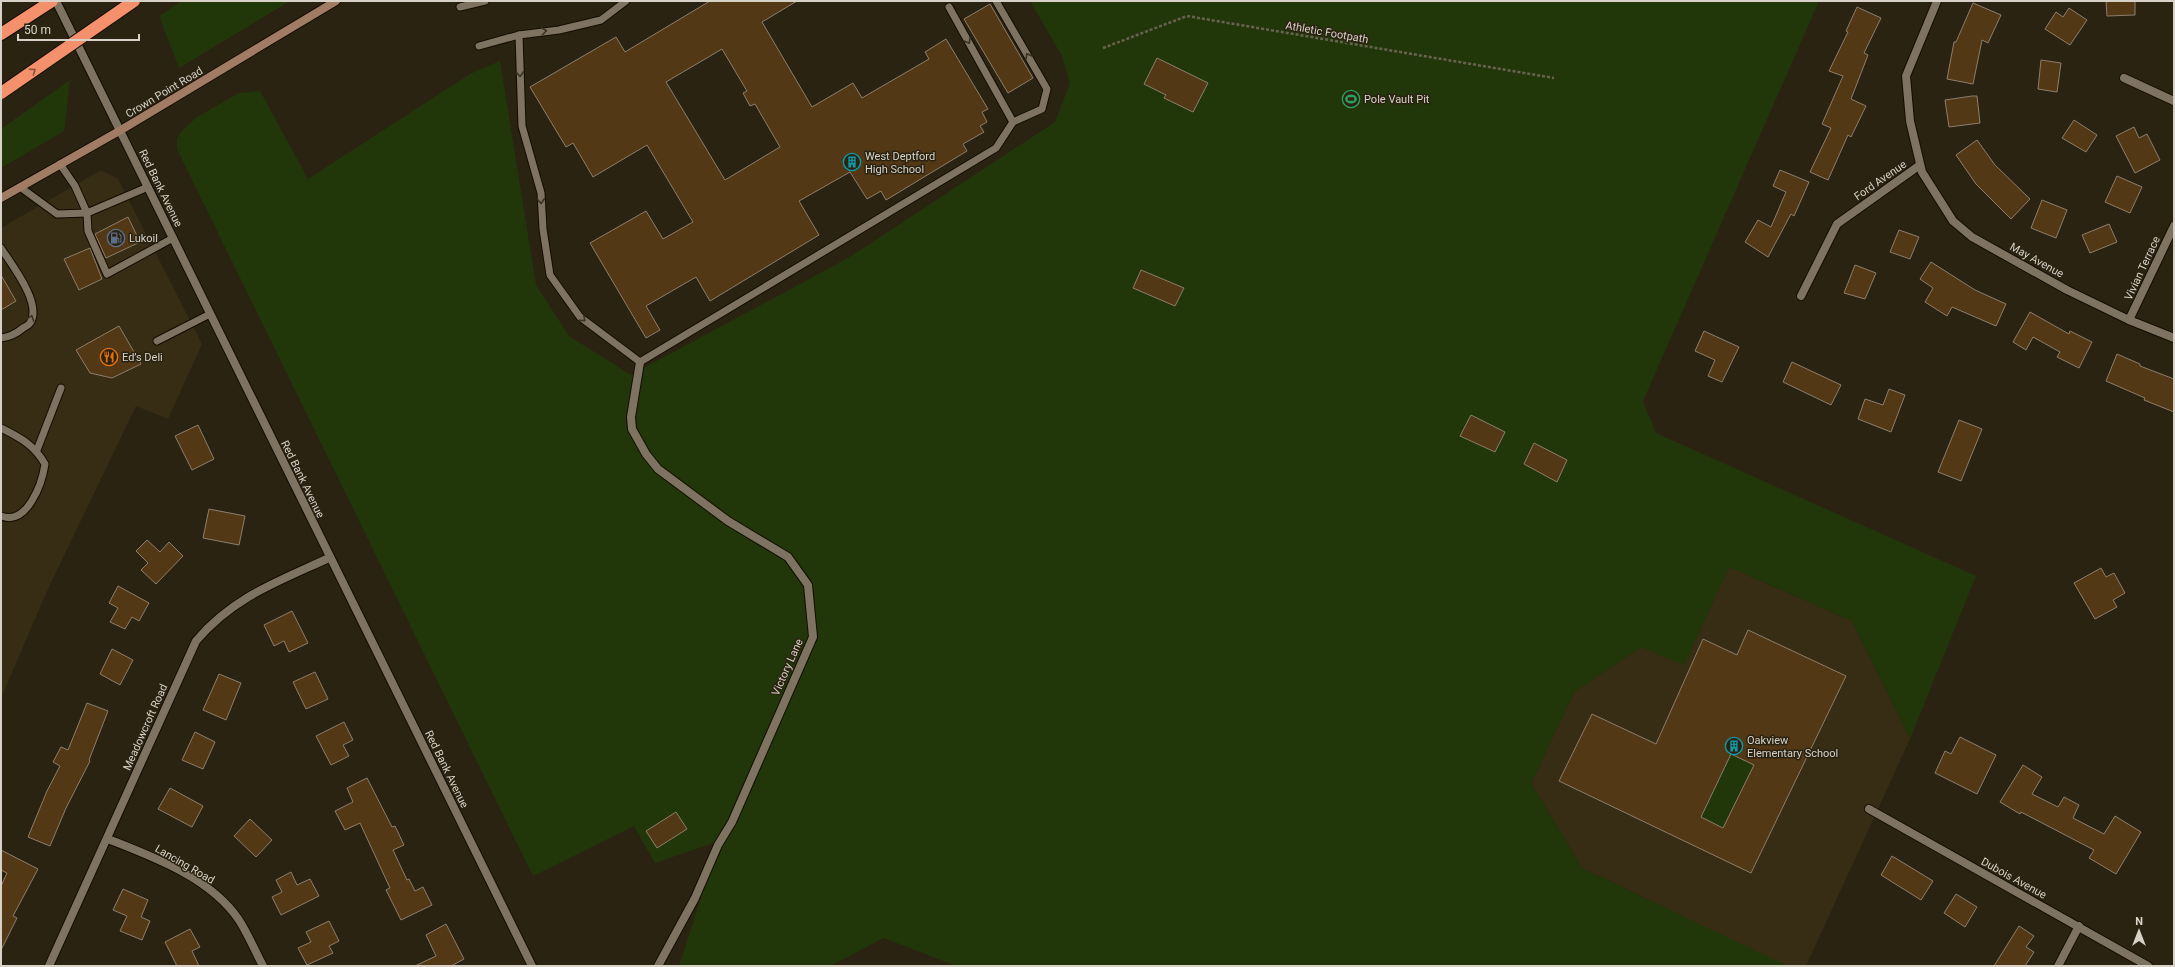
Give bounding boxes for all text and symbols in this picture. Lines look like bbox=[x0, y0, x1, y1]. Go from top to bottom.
scale bar bbox=[18, 16, 139, 42]
street label: Athletic Footpath bbox=[1284, 19, 1369, 46]
text: 50 m bbox=[24, 23, 51, 37]
one-way arrow bbox=[541, 27, 547, 36]
one-way arrow bbox=[963, 37, 971, 44]
one-way arrow bbox=[1025, 52, 1032, 60]
street label: Crown Point Road bbox=[123, 64, 205, 121]
one-way arrow bbox=[29, 68, 36, 76]
one-way arrow bbox=[515, 71, 524, 77]
sports icon: Pole Vault Pit bbox=[1341, 89, 1361, 109]
place label: Pole Vault Pit bbox=[1364, 93, 1430, 106]
street label: Red Bank Avenue bbox=[136, 147, 185, 229]
place label: West Deptford High School bbox=[865, 150, 935, 176]
building icon: West Deptford High School bbox=[842, 152, 862, 172]
street label: Ford Avenue bbox=[1852, 158, 1909, 203]
one-way arrow bbox=[537, 198, 545, 204]
fuel station icon: Lukoil bbox=[106, 228, 126, 248]
place label: Lukoil bbox=[129, 232, 158, 245]
street label: Vivian Terrace bbox=[2122, 234, 2163, 302]
street label: May Avenue bbox=[2008, 240, 2066, 281]
one-way arrow bbox=[26, 314, 35, 321]
one-way arrow bbox=[578, 315, 586, 322]
restaurant icon: Ed’s Deli bbox=[99, 347, 119, 367]
place label: Ed’s Deli bbox=[122, 351, 163, 364]
street label: Red Bank Avenue bbox=[278, 438, 327, 520]
street label: Victory Lane bbox=[769, 637, 806, 698]
street label: Meadowcroft Road bbox=[121, 682, 170, 772]
street label: Red Bank Avenue bbox=[422, 728, 471, 810]
place label: Oakview Elementary School bbox=[1747, 734, 1838, 760]
building icon: Oakview Elementary School bbox=[1724, 736, 1744, 756]
street label: Lancing Road bbox=[153, 842, 217, 887]
street label: Dubois Avenue bbox=[1979, 855, 2049, 902]
north arrow bbox=[2119, 911, 2159, 951]
text: N bbox=[2135, 915, 2143, 928]

